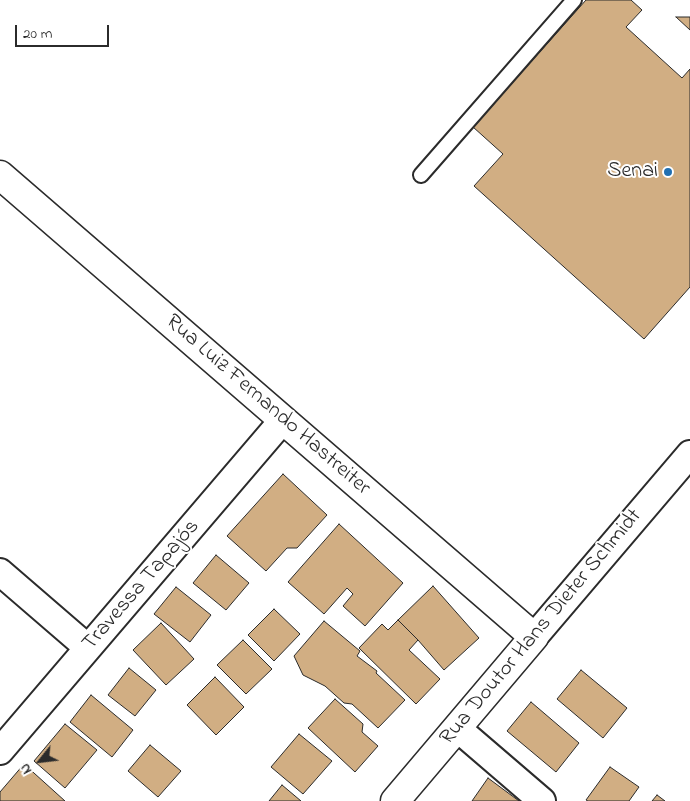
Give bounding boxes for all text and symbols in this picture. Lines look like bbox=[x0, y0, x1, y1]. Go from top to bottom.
scale bar bbox=[18, 15, 111, 47]
text: 20 m bbox=[23, 23, 52, 45]
place label: Senai bbox=[607, 159, 658, 185]
marker: Senai bbox=[662, 166, 674, 178]
street label: Rua Luiz Fernando Hastreiter bbox=[159, 310, 375, 502]
street label: Rua Doutor Hans Dieter Schmidt bbox=[435, 505, 649, 751]
street label: Travessa Tapajós bbox=[78, 515, 206, 657]
north arrow bbox=[15, 736, 65, 786]
text: N bbox=[15, 759, 38, 778]

